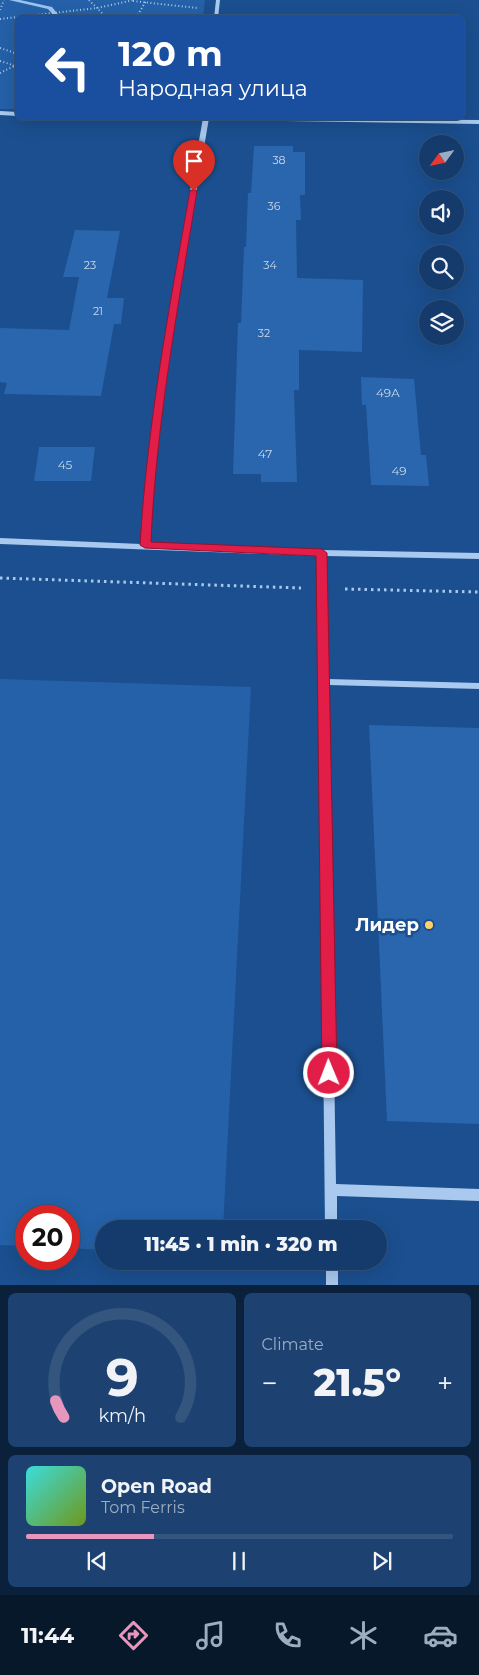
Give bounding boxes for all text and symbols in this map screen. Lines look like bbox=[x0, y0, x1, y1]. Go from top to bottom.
text: 120 m bbox=[118, 32, 223, 75]
icon: left bbox=[35, 35, 100, 100]
text: Народная улица bbox=[118, 75, 308, 102]
north arrow bbox=[419, 135, 464, 180]
map controls bbox=[419, 135, 464, 345]
pin bbox=[173, 140, 215, 191]
icon: arrive bbox=[180, 147, 208, 175]
house number: 38 bbox=[272, 153, 286, 167]
button: sound bbox=[419, 190, 464, 235]
house number: 36 bbox=[268, 199, 281, 213]
button: search bbox=[419, 245, 464, 290]
house number: 23 bbox=[84, 258, 96, 272]
house number: 34 bbox=[263, 258, 277, 272]
button: layers bbox=[419, 300, 464, 345]
house number: 21 bbox=[93, 304, 103, 318]
house number: 32 bbox=[258, 326, 270, 340]
house number: 49А bbox=[376, 385, 400, 400]
house number: 47 bbox=[258, 446, 272, 461]
house number: 45 bbox=[58, 457, 73, 472]
house number: 49 bbox=[391, 463, 407, 478]
place label: Лидер bbox=[355, 914, 419, 936]
marker: Лидер bbox=[423, 919, 435, 931]
position arrow bbox=[302, 1046, 354, 1098]
speed limit sign: 20 bbox=[15, 1205, 80, 1270]
text: 11:45 · 1 min · 320 m bbox=[144, 1233, 338, 1256]
text: Climate bbox=[262, 1335, 324, 1354]
text: 9 bbox=[105, 1346, 138, 1409]
text: 21.5° bbox=[313, 1359, 401, 1406]
text: − bbox=[262, 1366, 278, 1400]
text: + bbox=[437, 1366, 453, 1400]
text: km/h bbox=[98, 1405, 146, 1426]
text: Open Road bbox=[101, 1475, 212, 1498]
text: Tom Ferris bbox=[101, 1498, 185, 1517]
icon: previous bbox=[83, 1547, 111, 1575]
icon: pause bbox=[225, 1547, 253, 1575]
icon: next bbox=[368, 1547, 396, 1575]
icon: directions bbox=[116, 1618, 151, 1653]
icon: music bbox=[193, 1618, 228, 1653]
icon: phone bbox=[270, 1618, 305, 1653]
icon: climate bbox=[346, 1618, 381, 1653]
icon: car bbox=[423, 1618, 458, 1653]
text: 11:44 bbox=[21, 1622, 74, 1649]

